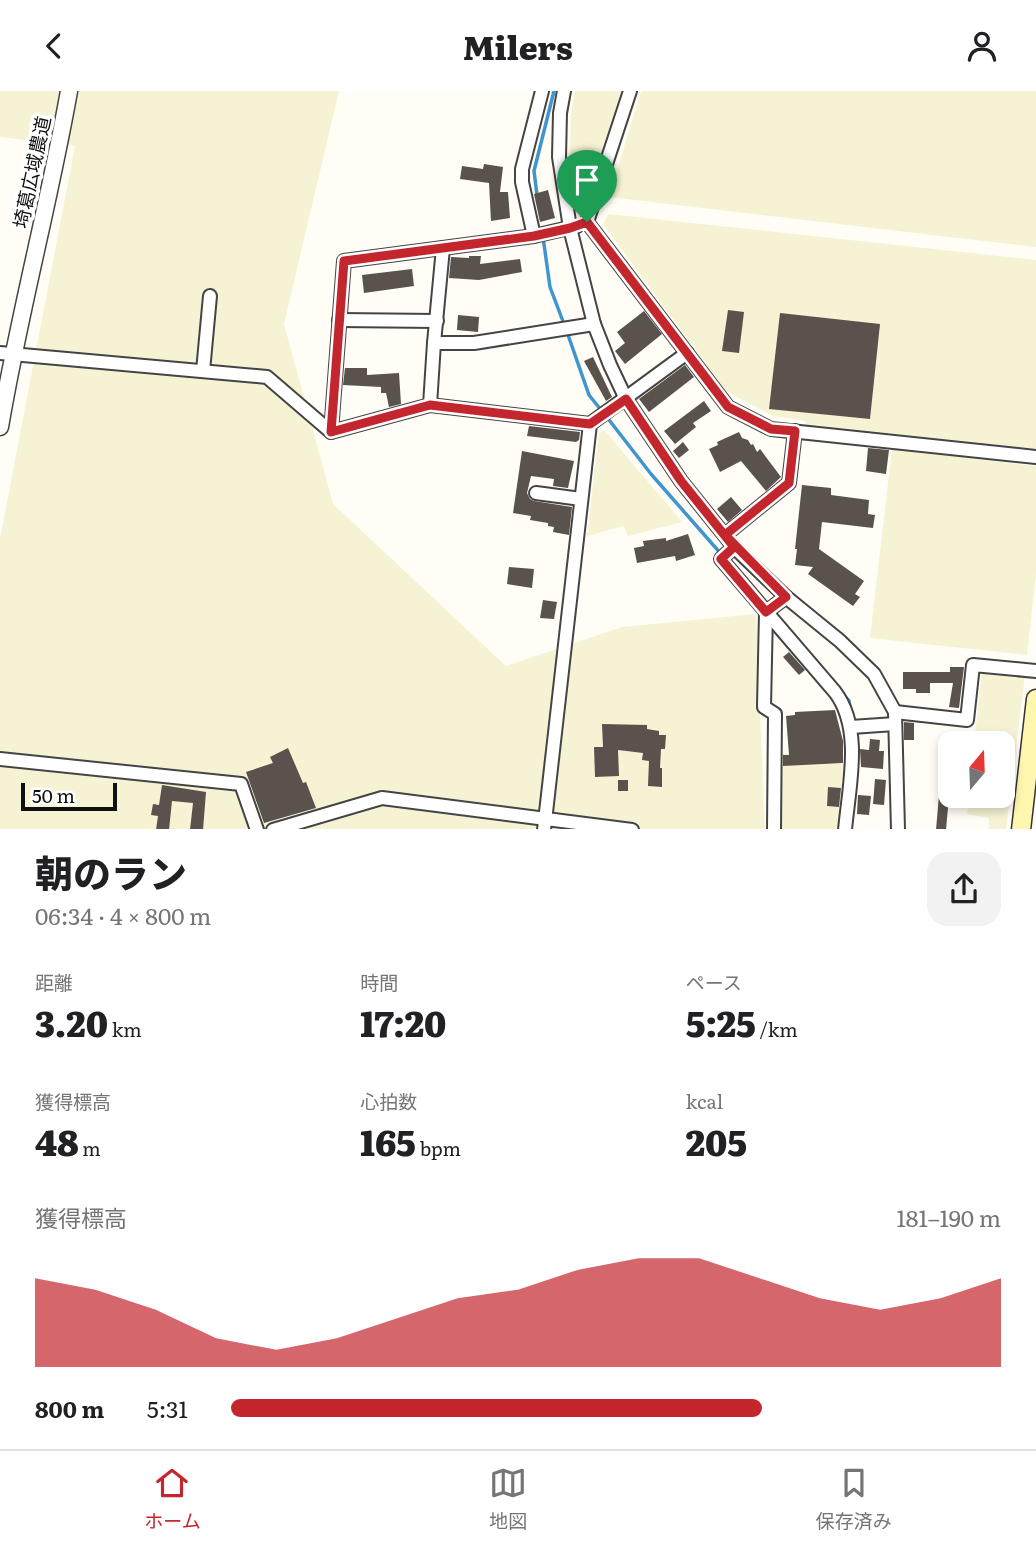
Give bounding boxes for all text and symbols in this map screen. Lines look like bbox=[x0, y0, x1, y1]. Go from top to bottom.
text: Milers bbox=[463, 22, 573, 70]
icon: back bbox=[35, 27, 73, 65]
icon: person bbox=[963, 27, 1001, 65]
street label: 埼葛広域農道 bbox=[5, 113, 57, 231]
pin bbox=[557, 150, 617, 222]
icon: arrive bbox=[568, 161, 606, 199]
north arrow bbox=[938, 731, 1015, 809]
map controls bbox=[938, 731, 1015, 808]
scale bar bbox=[21, 781, 117, 812]
text: 50 m bbox=[32, 781, 75, 809]
text: 朝のラン bbox=[35, 843, 187, 900]
button: share bbox=[927, 852, 1001, 926]
text: 06:34 · 4 × 800 m bbox=[35, 898, 211, 932]
text: 距離 bbox=[35, 968, 73, 996]
text: 時間 bbox=[360, 968, 398, 996]
text: ペース bbox=[686, 968, 742, 996]
text: 3.20 bbox=[35, 996, 108, 1048]
text: 17:20 bbox=[360, 996, 446, 1048]
text: 5:25 bbox=[686, 996, 756, 1048]
text: km bbox=[108, 1015, 142, 1043]
text: /km bbox=[756, 1015, 798, 1043]
text: 獲得標高 bbox=[35, 1087, 111, 1115]
text: 心拍数 bbox=[360, 1087, 417, 1115]
text: kcal bbox=[686, 1087, 723, 1115]
text: 48 bbox=[35, 1115, 79, 1167]
text: 165 bbox=[360, 1115, 416, 1167]
text: 205 bbox=[686, 1115, 747, 1167]
text: m bbox=[79, 1134, 101, 1162]
text: bpm bbox=[416, 1134, 461, 1162]
text: 獲得標高 bbox=[35, 1200, 127, 1234]
text: 181–190 m bbox=[897, 1200, 1001, 1234]
text: 800 m bbox=[35, 1391, 104, 1425]
text: 5:31 bbox=[147, 1391, 188, 1425]
tab: ホーム bbox=[144, 1464, 201, 1534]
tab: 地図 bbox=[489, 1464, 527, 1534]
tab: 保存済み bbox=[816, 1464, 892, 1534]

